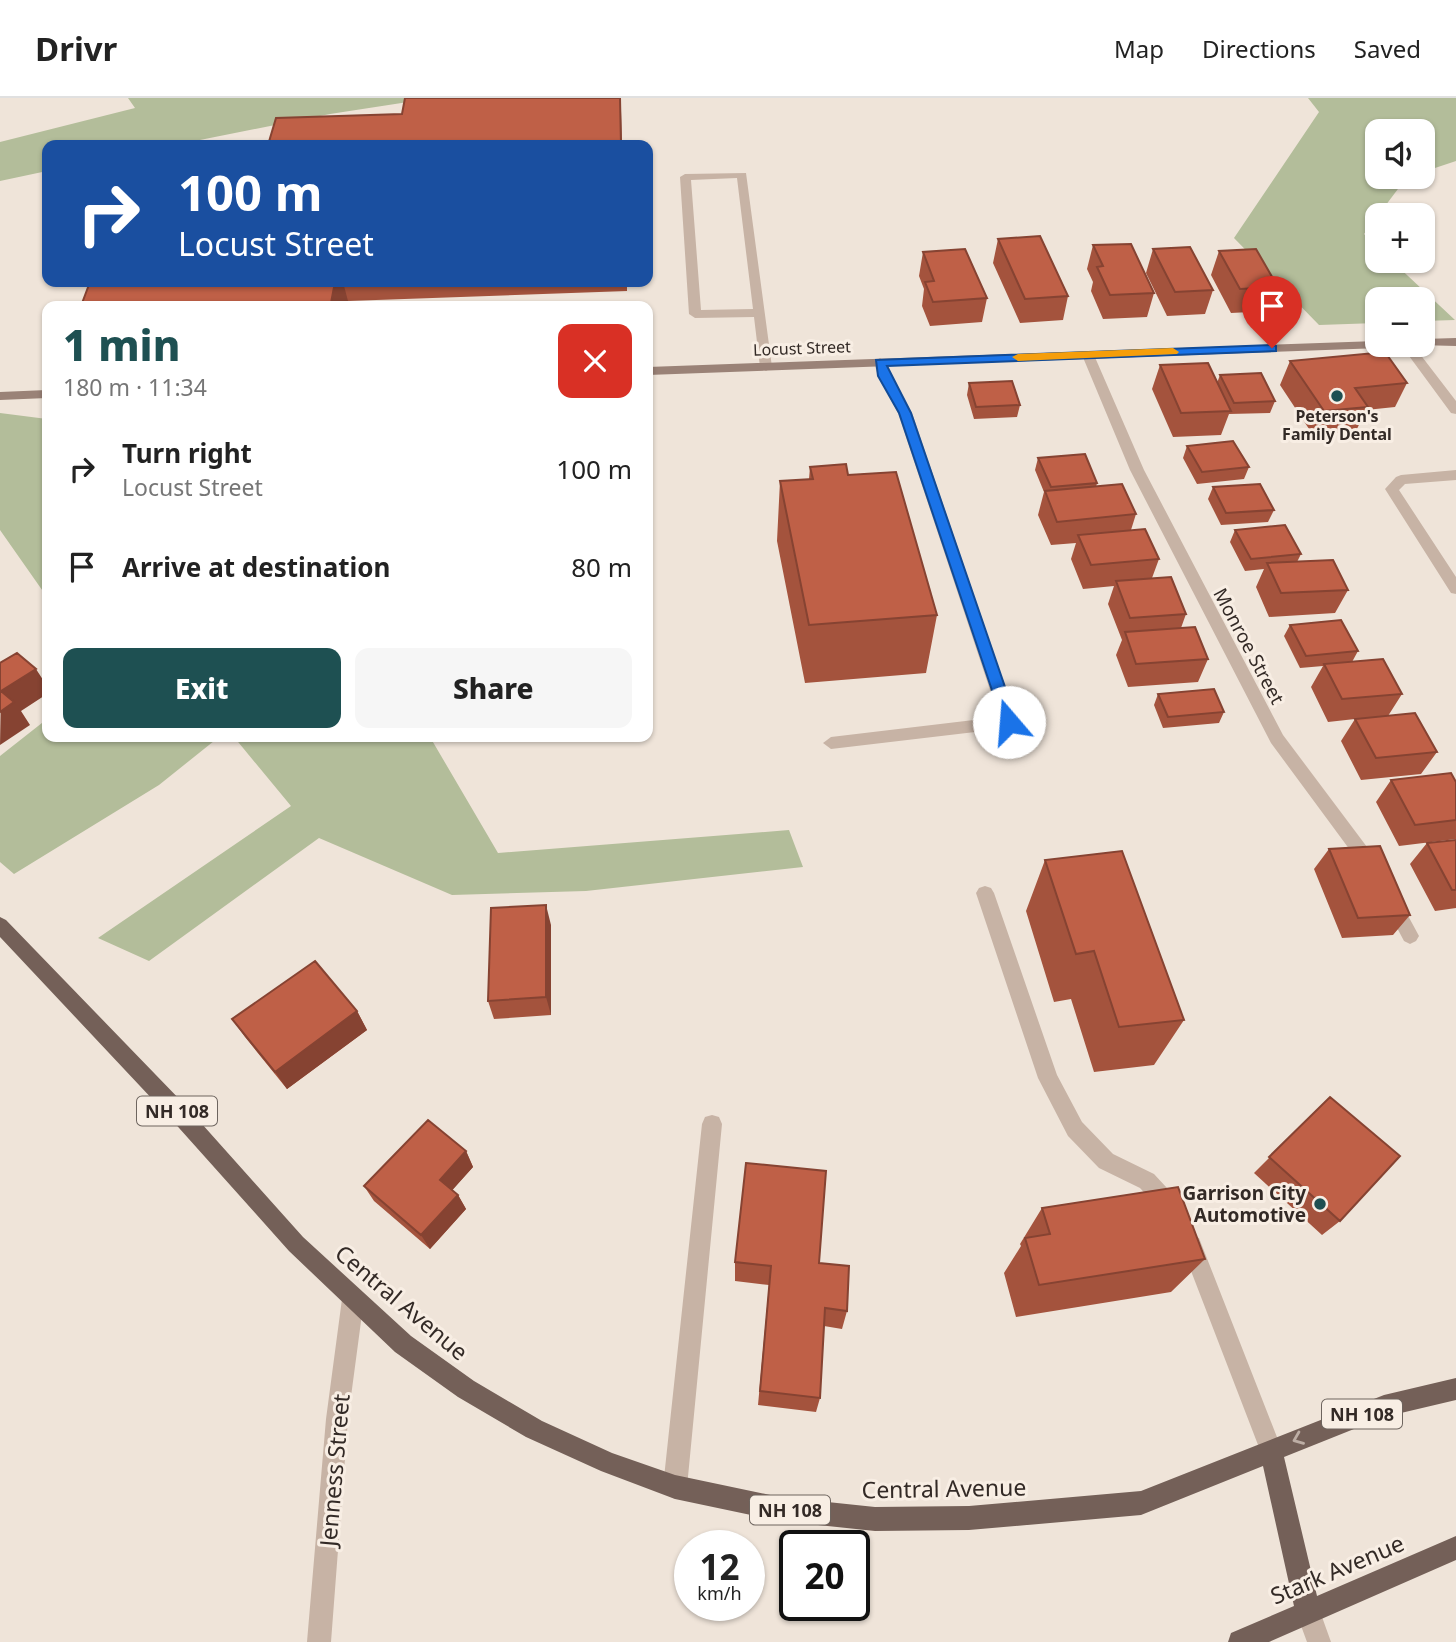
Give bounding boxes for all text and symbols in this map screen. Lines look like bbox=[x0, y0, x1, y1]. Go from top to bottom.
text: Drivr bbox=[35, 26, 117, 71]
text: Map bbox=[1114, 32, 1164, 65]
text: Directions bbox=[1202, 32, 1316, 65]
text: Saved bbox=[1354, 32, 1421, 65]
map controls bbox=[1365, 119, 1435, 357]
button: sound bbox=[1365, 119, 1435, 189]
text: 100 m bbox=[178, 159, 323, 225]
icon: right bbox=[63, 168, 154, 259]
button: + bbox=[1365, 203, 1435, 273]
text: Locust Street bbox=[178, 222, 374, 265]
pin bbox=[1242, 276, 1302, 348]
icon: arrive bbox=[1253, 287, 1291, 325]
button: − bbox=[1365, 287, 1435, 357]
text: 1 min bbox=[63, 316, 180, 373]
button: close bbox=[558, 324, 632, 398]
street label: Locust Street bbox=[753, 335, 852, 361]
text: 180 m · 11:34 bbox=[63, 371, 207, 403]
marker: Peterson's Family Dental bbox=[1329, 388, 1345, 404]
place label: Peterson's Family Dental bbox=[1282, 405, 1392, 445]
text: Turn right bbox=[122, 435, 252, 471]
icon: right bbox=[63, 450, 101, 488]
text: 100 m bbox=[556, 451, 632, 487]
text: Locust Street bbox=[122, 471, 263, 503]
icon: arrive bbox=[63, 548, 101, 586]
text: Arrive at destination bbox=[122, 549, 391, 585]
text: 80 m bbox=[571, 549, 632, 585]
street label: Monroe Street bbox=[1207, 583, 1291, 709]
button: Exit bbox=[63, 648, 341, 728]
button: Share bbox=[355, 648, 632, 728]
position arrow bbox=[972, 685, 1046, 759]
road number: NH 108 bbox=[137, 1096, 217, 1126]
place label: Garrison City Automotive bbox=[1183, 1180, 1306, 1228]
marker: Garrison City Automotive bbox=[1312, 1196, 1328, 1212]
street label: Central Avenue bbox=[329, 1237, 475, 1367]
street label: Jenness Street bbox=[311, 1392, 357, 1550]
road number: NH 108 bbox=[1322, 1400, 1402, 1428]
one-way arrow bbox=[1293, 1431, 1305, 1445]
street label: Central Avenue bbox=[861, 1471, 1027, 1505]
road number: NH 108 bbox=[750, 1496, 830, 1525]
street label: Stark Avenue bbox=[1265, 1526, 1409, 1612]
speed limit sign: 20 bbox=[779, 1530, 870, 1621]
text: 12 bbox=[699, 1543, 740, 1590]
text: km/h bbox=[697, 1581, 742, 1605]

